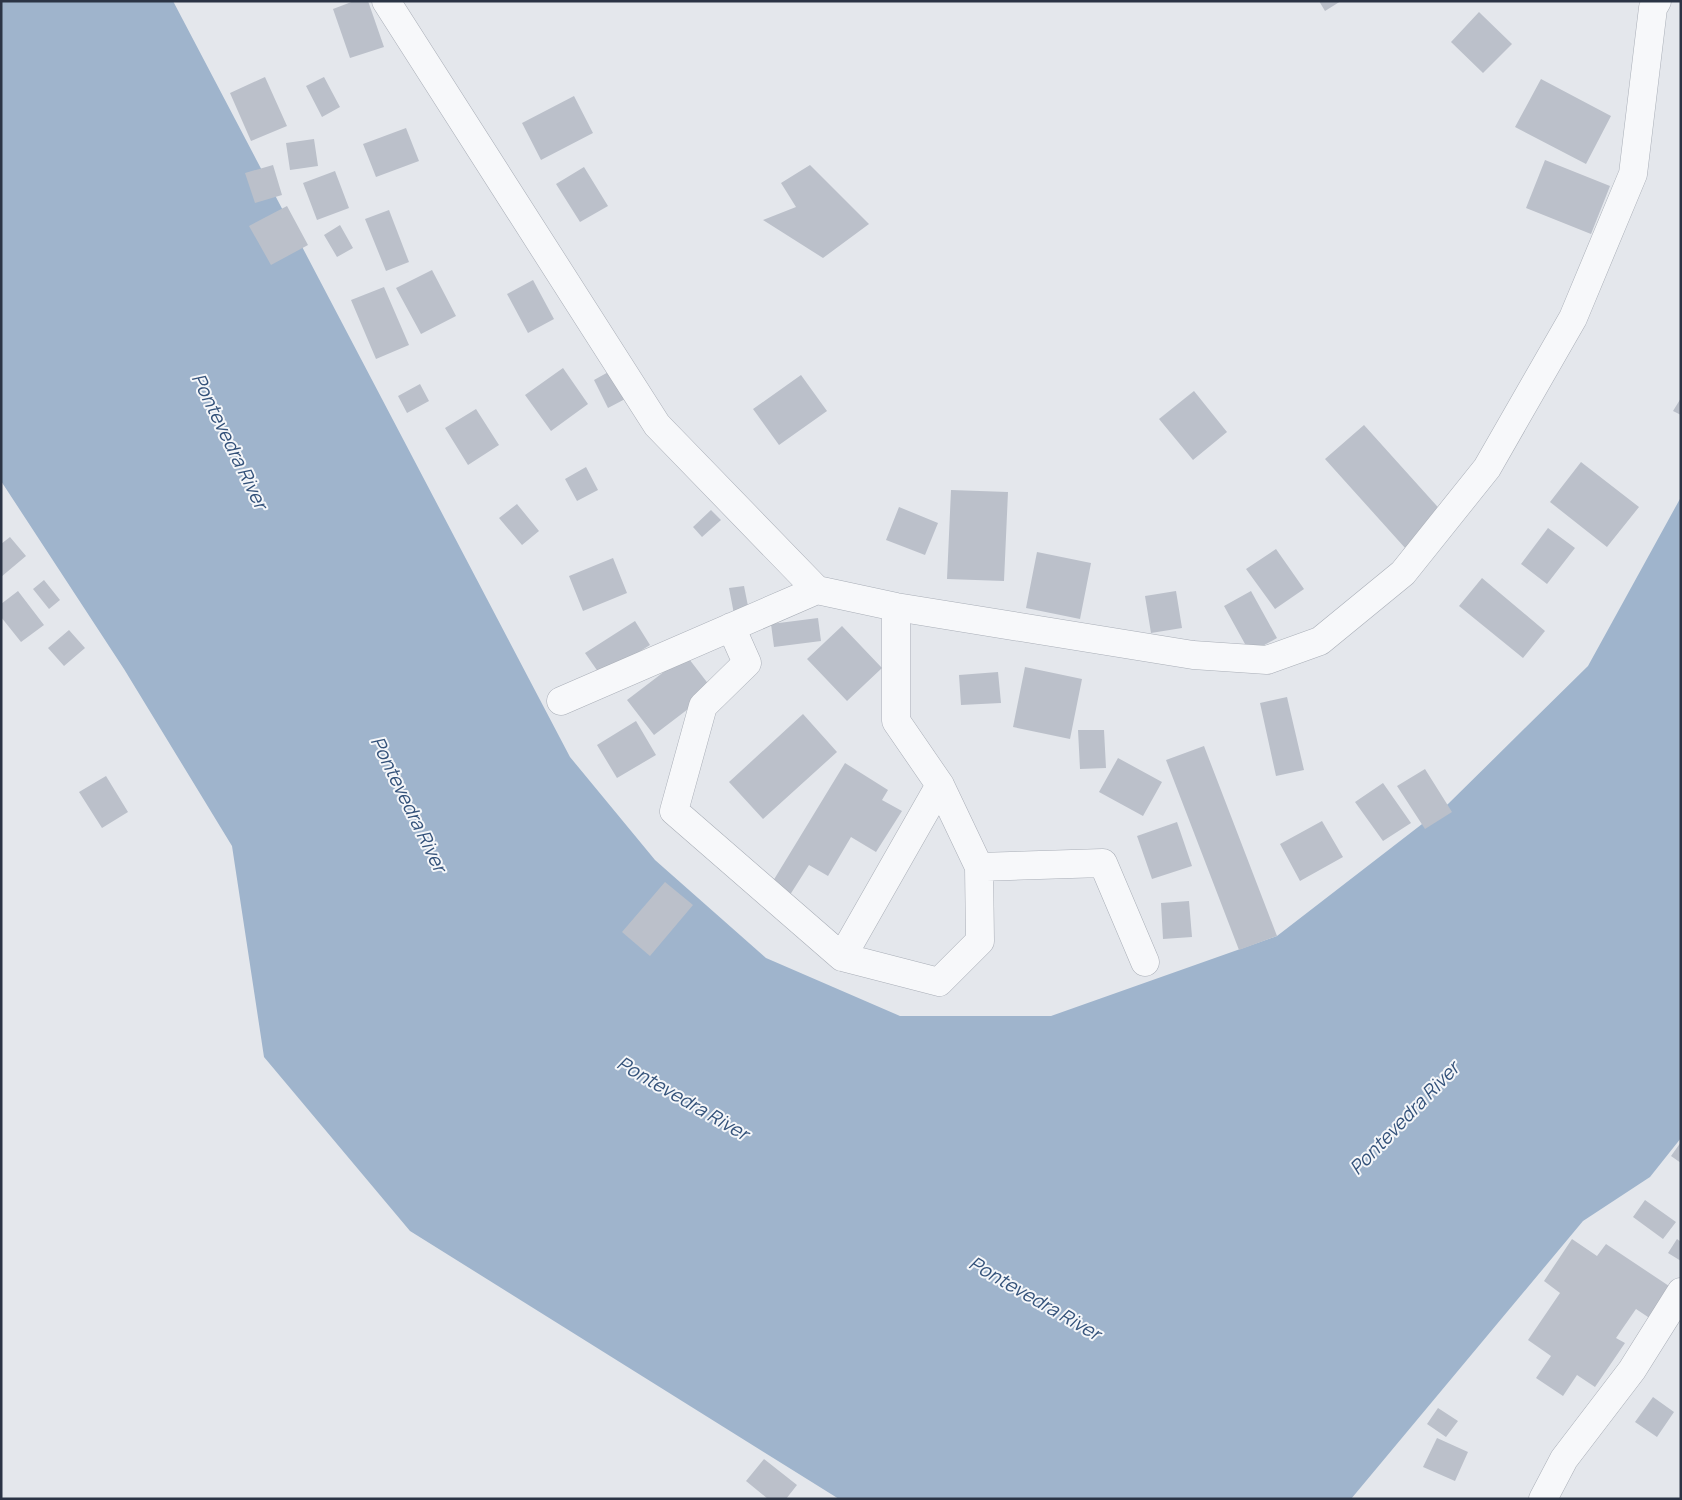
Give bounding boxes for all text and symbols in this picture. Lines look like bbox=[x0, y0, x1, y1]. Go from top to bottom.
water label: Pontevedra River bbox=[186, 369, 275, 515]
water label: Pontevedra River bbox=[365, 732, 454, 878]
water label: Pontevedra River bbox=[612, 1050, 755, 1147]
water label: Pontevedra River bbox=[1343, 1054, 1466, 1180]
water label: Pontevedra River bbox=[964, 1250, 1107, 1347]

